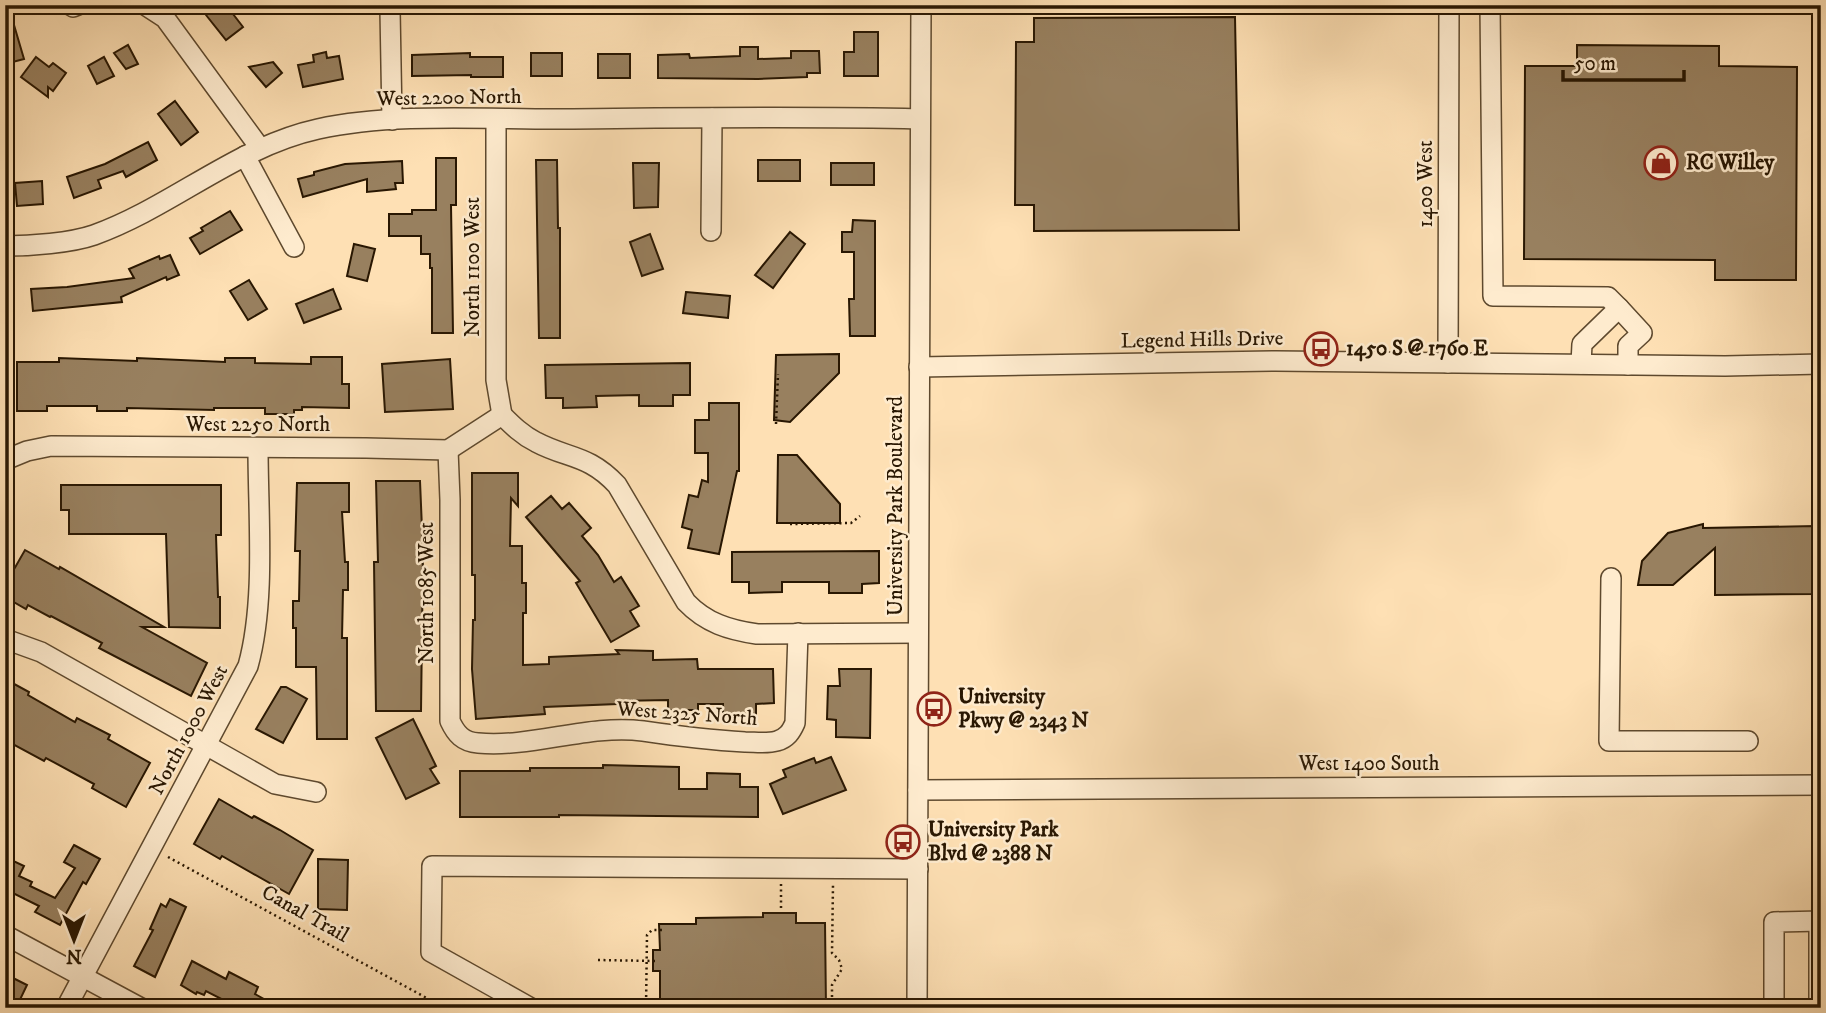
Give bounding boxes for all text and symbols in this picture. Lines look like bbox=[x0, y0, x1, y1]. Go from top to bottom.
scale bar bbox=[1563, 38, 1684, 82]
text: 50 m bbox=[1574, 51, 1616, 77]
street label: West 2200 North bbox=[375, 84, 522, 112]
street label: 1400 West bbox=[1413, 140, 1439, 228]
shop icon: RC Willey bbox=[1642, 144, 1680, 182]
place label: RC Willey bbox=[1686, 150, 1775, 176]
street label: North 1100 West bbox=[460, 197, 486, 337]
street label: Legend Hills Drive bbox=[1120, 326, 1284, 354]
bus stop icon: 1450 S @ 1760 E bbox=[1302, 330, 1340, 368]
place label: 1450 S @ 1760 E bbox=[1346, 336, 1488, 362]
street label: University Park Boulevard bbox=[883, 395, 909, 616]
street label: West 2250 North bbox=[185, 412, 330, 438]
street label: North 1085 West bbox=[414, 522, 440, 664]
street label: North 1000 West bbox=[144, 660, 234, 800]
place label: University Pkwy @ 2343 N bbox=[958, 684, 1089, 734]
bus stop icon: University Pkwy @ 2343 N bbox=[915, 690, 953, 728]
street label: West 2325 North bbox=[615, 696, 758, 732]
street label: West 1400 South bbox=[1297, 751, 1440, 777]
place label: University Park Blvd @ 2388 N bbox=[928, 817, 1059, 867]
bus stop icon: University Park Blvd @ 2388 N bbox=[884, 823, 922, 861]
street label: Canal Trail bbox=[257, 879, 354, 949]
north arrow bbox=[38, 904, 108, 974]
text: N bbox=[66, 944, 82, 967]

